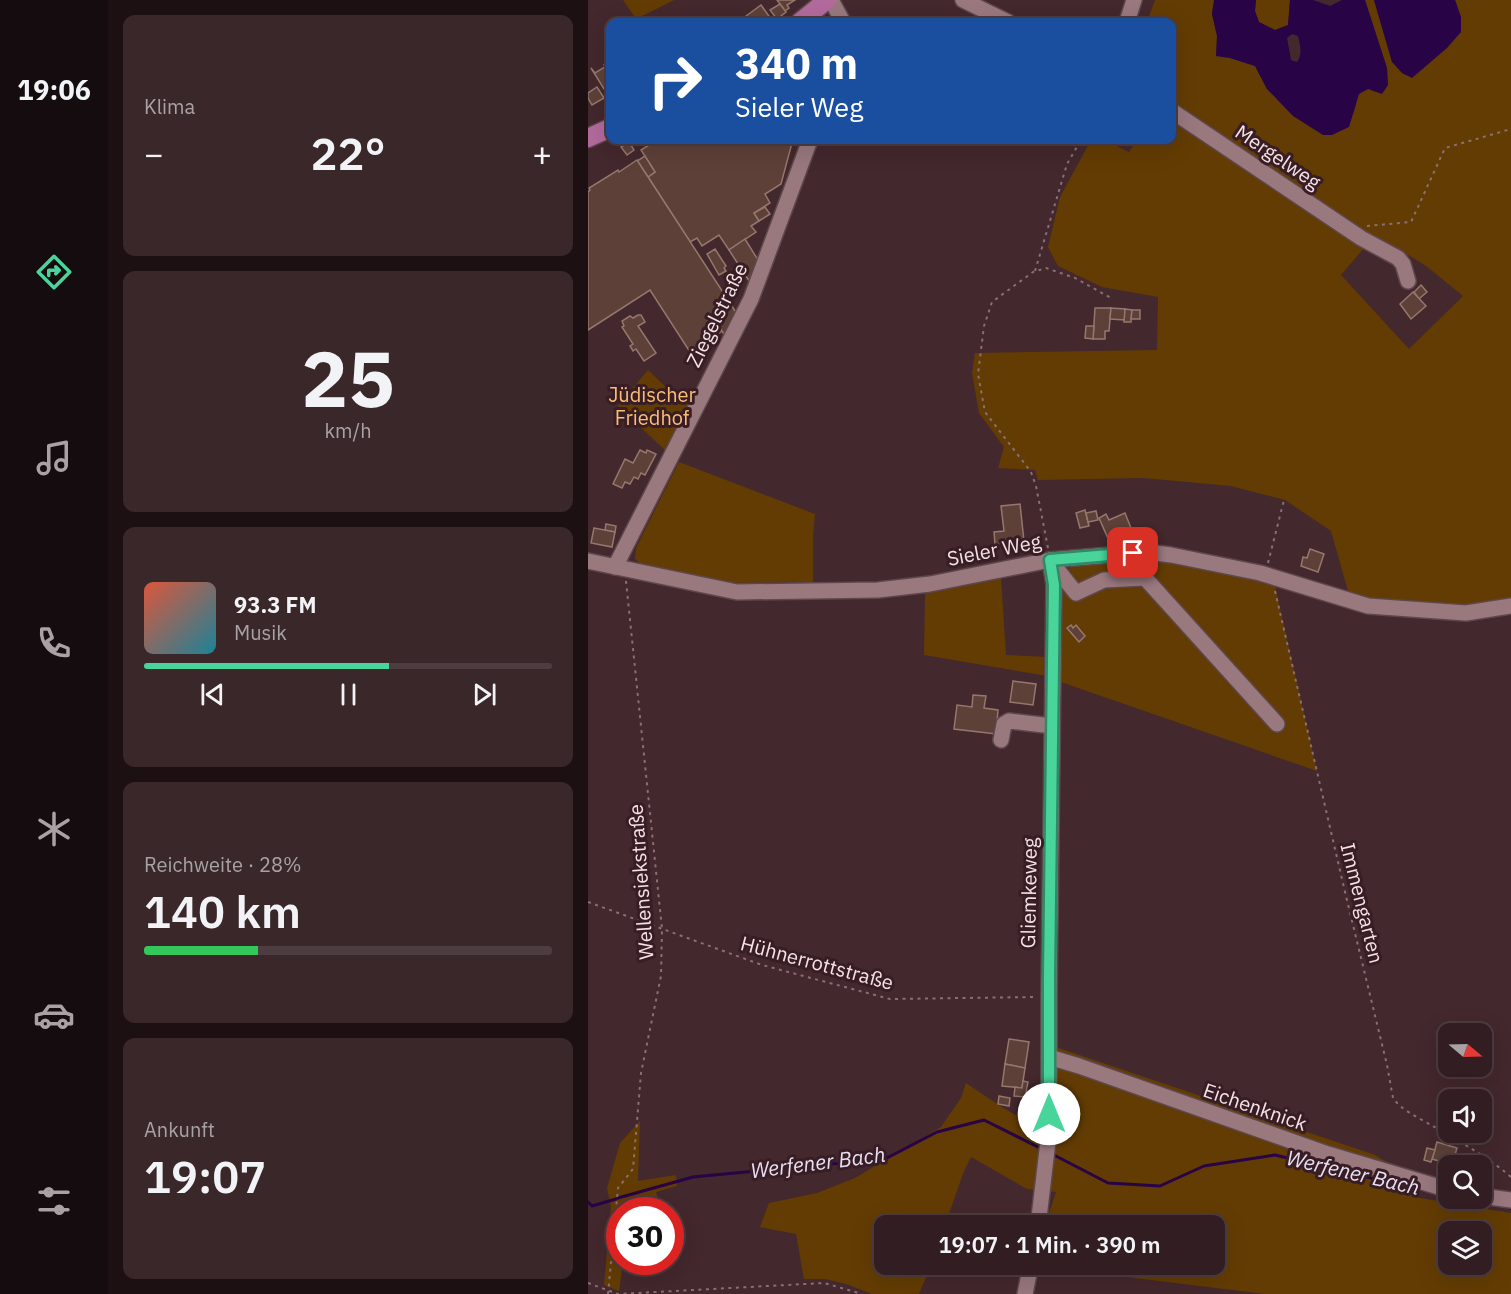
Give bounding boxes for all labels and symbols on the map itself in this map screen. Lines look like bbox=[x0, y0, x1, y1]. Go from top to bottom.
street label: Mergelweg bbox=[1230, 118, 1327, 195]
street label: Ziegelstraße bbox=[680, 258, 753, 371]
park label: Jüdischer Friedhof bbox=[608, 381, 696, 431]
street label: Sieler Weg bbox=[945, 527, 1044, 572]
pin bbox=[1107, 527, 1158, 578]
street label: Wellensiekstraße bbox=[622, 803, 659, 961]
street label: Gliemkeweg bbox=[1014, 837, 1043, 949]
street label: Immengarten bbox=[1334, 840, 1390, 966]
street label: Hühnerrottstraße bbox=[738, 929, 897, 996]
north arrow bbox=[1438, 1023, 1492, 1077]
street label: Eichenknick bbox=[1200, 1076, 1311, 1137]
position arrow bbox=[1017, 1082, 1081, 1146]
water label: Werfener Bach bbox=[749, 1140, 887, 1184]
water label: Werfener Bach bbox=[1284, 1143, 1423, 1201]
speed limit sign: 30 bbox=[606, 1197, 684, 1275]

